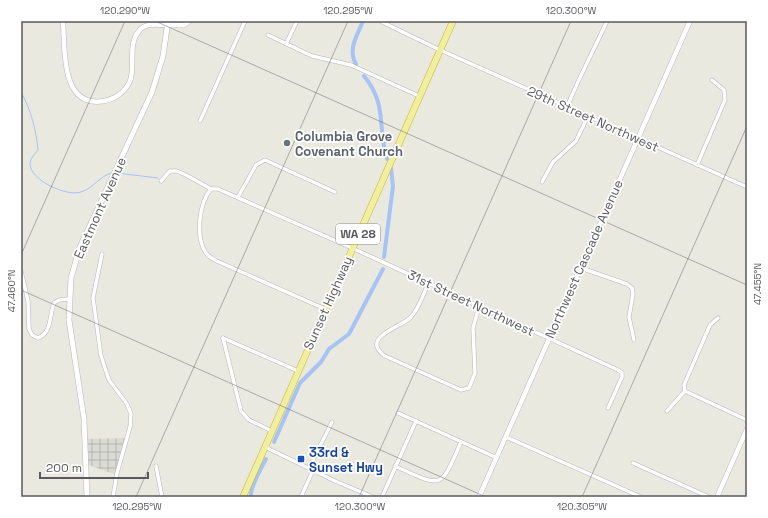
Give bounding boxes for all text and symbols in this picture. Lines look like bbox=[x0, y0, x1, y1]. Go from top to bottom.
text: 120.290°W bbox=[100, 4, 150, 17]
text: 120.295°W bbox=[323, 4, 373, 17]
text: 120.300°W bbox=[546, 4, 596, 17]
street label: 29th Street Northwest bbox=[525, 82, 661, 156]
place label: Columbia Grove Covenant Church bbox=[295, 128, 403, 160]
marker: Columbia Grove Covenant Church bbox=[282, 138, 292, 148]
street label: Eastmont Avenue bbox=[70, 155, 130, 261]
street label: Northwest Cascade Avenue bbox=[541, 177, 627, 341]
road number: WA 28 bbox=[336, 224, 380, 244]
street label: Sunset Highway bbox=[300, 253, 356, 353]
text: 47.455°N bbox=[751, 263, 764, 305]
street label: 31st Street Northwest bbox=[405, 266, 537, 340]
text: 47.460°N bbox=[5, 270, 18, 312]
place label: 33rd & Sunset Hwy bbox=[309, 444, 383, 476]
scale bar bbox=[40, 454, 148, 480]
marker: 33rd & Sunset Hwy bbox=[296, 454, 306, 464]
text: 200 m bbox=[46, 460, 82, 476]
text: 120.295°W bbox=[112, 500, 162, 513]
text: 120.300°W bbox=[335, 500, 385, 513]
text: 120.305°W bbox=[557, 500, 607, 513]

